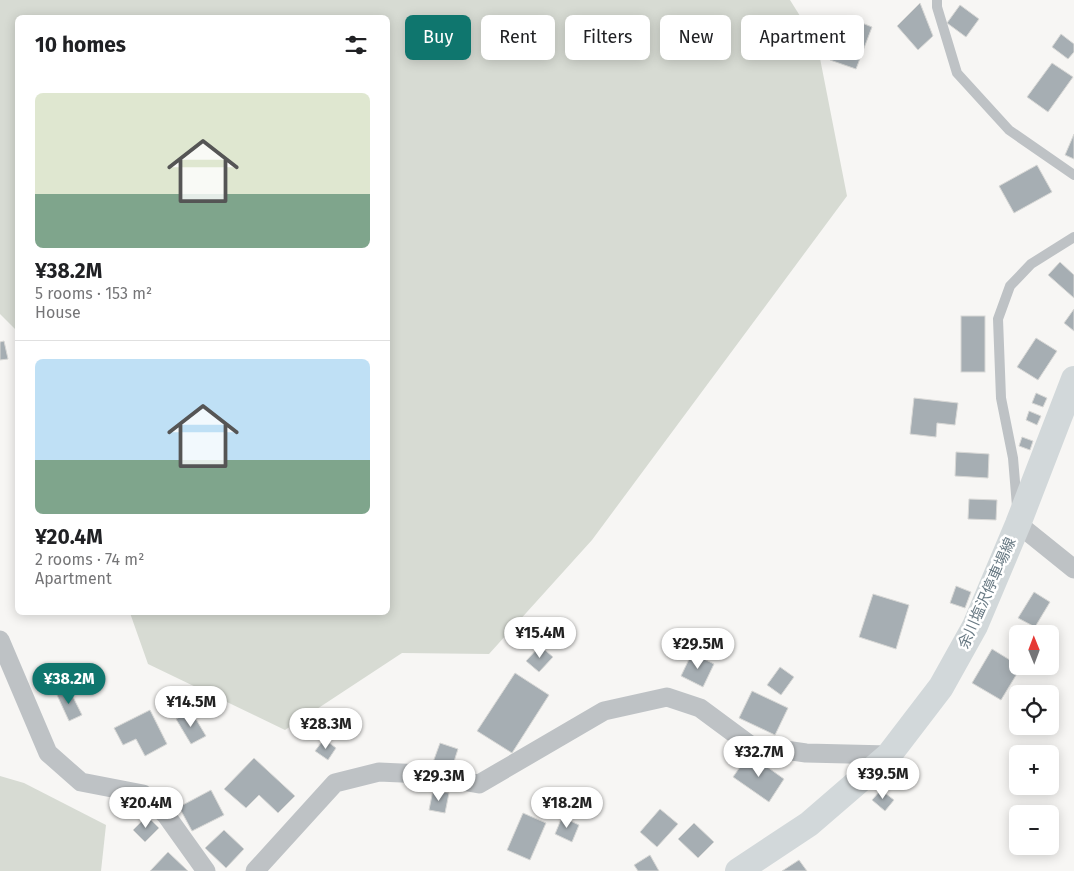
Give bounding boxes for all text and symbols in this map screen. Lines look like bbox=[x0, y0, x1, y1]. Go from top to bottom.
chip: Buy bbox=[405, 15, 471, 60]
chip: Rent bbox=[481, 15, 555, 60]
chip: Filters bbox=[565, 15, 650, 60]
chip: New bbox=[660, 15, 731, 60]
chip: Apartment bbox=[741, 15, 864, 60]
icon: filters bbox=[342, 31, 370, 59]
text: 10 homes bbox=[35, 32, 126, 58]
icon: home bbox=[158, 126, 248, 216]
text: ¥38.2M bbox=[35, 258, 102, 284]
text: 5 rooms · 153 m² bbox=[35, 284, 152, 303]
text: House bbox=[35, 303, 81, 322]
icon: home bbox=[158, 391, 248, 481]
text: ¥20.4M bbox=[35, 524, 103, 550]
street label: 余川塩沢停車場線 bbox=[954, 535, 1020, 651]
text: 2 rooms · 74 m² bbox=[35, 550, 144, 569]
text: Apartment bbox=[35, 569, 112, 588]
pin: ¥15.4M bbox=[499, 616, 581, 659]
text: ¥15.4M bbox=[515, 623, 565, 642]
north arrow bbox=[1009, 625, 1059, 675]
map controls bbox=[1009, 625, 1059, 855]
pin: ¥29.5M bbox=[657, 628, 739, 670]
text: ¥29.5M bbox=[672, 634, 724, 653]
pin: ¥38.2M bbox=[28, 662, 110, 705]
text: ¥38.2M bbox=[43, 669, 95, 688]
button: locate bbox=[1009, 685, 1059, 735]
pin: ¥14.5M bbox=[150, 686, 232, 728]
text: ¥14.5M bbox=[166, 692, 216, 711]
pin: ¥28.3M bbox=[285, 708, 367, 750]
text: ¥28.3M bbox=[300, 714, 352, 733]
pin: ¥32.7M bbox=[718, 736, 800, 778]
text: ¥32.7M bbox=[734, 742, 784, 761]
button: + bbox=[1009, 745, 1059, 795]
pin: ¥39.5M bbox=[842, 758, 924, 800]
pin: ¥29.3M bbox=[398, 760, 480, 802]
text: ¥39.5M bbox=[857, 764, 909, 783]
text: ¥29.3M bbox=[414, 766, 464, 785]
pin: ¥20.4M bbox=[105, 786, 187, 829]
pin: ¥18.2M bbox=[526, 786, 608, 829]
text: ¥20.4M bbox=[120, 793, 172, 812]
text: ¥18.2M bbox=[542, 793, 592, 812]
button: − bbox=[1009, 805, 1059, 855]

